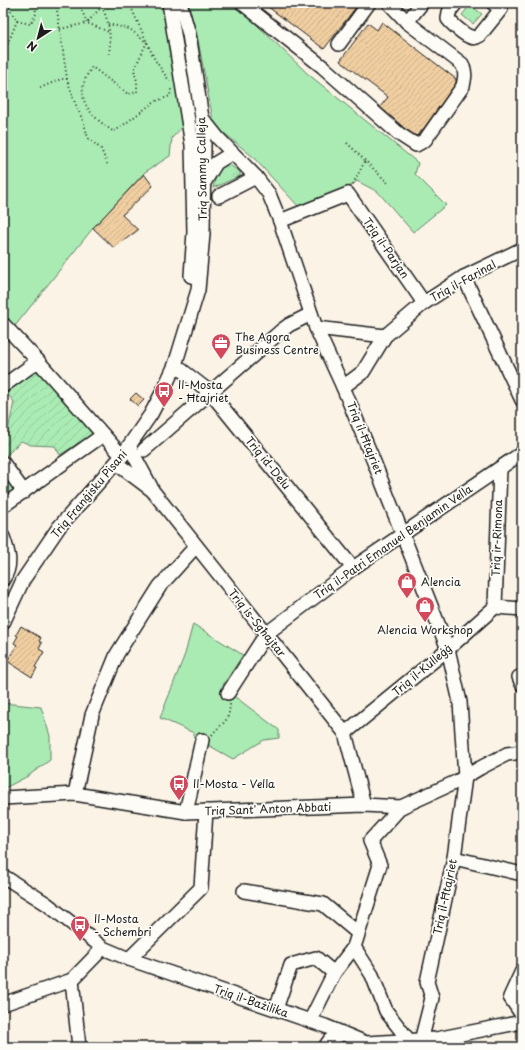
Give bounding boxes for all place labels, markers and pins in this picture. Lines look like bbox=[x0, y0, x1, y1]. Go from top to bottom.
place label: The Agora Business Centre bbox=[235, 328, 319, 358]
office icon: The Agora Business Centre bbox=[210, 332, 232, 360]
place label: Il-Mosta - Ħtajriet bbox=[178, 376, 229, 406]
bus stop icon: Il-Mosta - Ħtajriet bbox=[153, 380, 175, 408]
shop icon: Alencia bbox=[396, 571, 418, 599]
place label: Alencia bbox=[421, 573, 461, 590]
shop icon: Alencia Workshop bbox=[414, 595, 436, 623]
place label: Alencia Workshop bbox=[377, 621, 473, 638]
bus stop icon: Il-Mosta - Vella bbox=[168, 773, 190, 801]
place label: Il-Mosta - Vella bbox=[193, 775, 275, 792]
place label: Il-Mosta - Schembri bbox=[94, 910, 152, 940]
bus stop icon: Il-Mosta - Schembri bbox=[69, 914, 91, 942]

